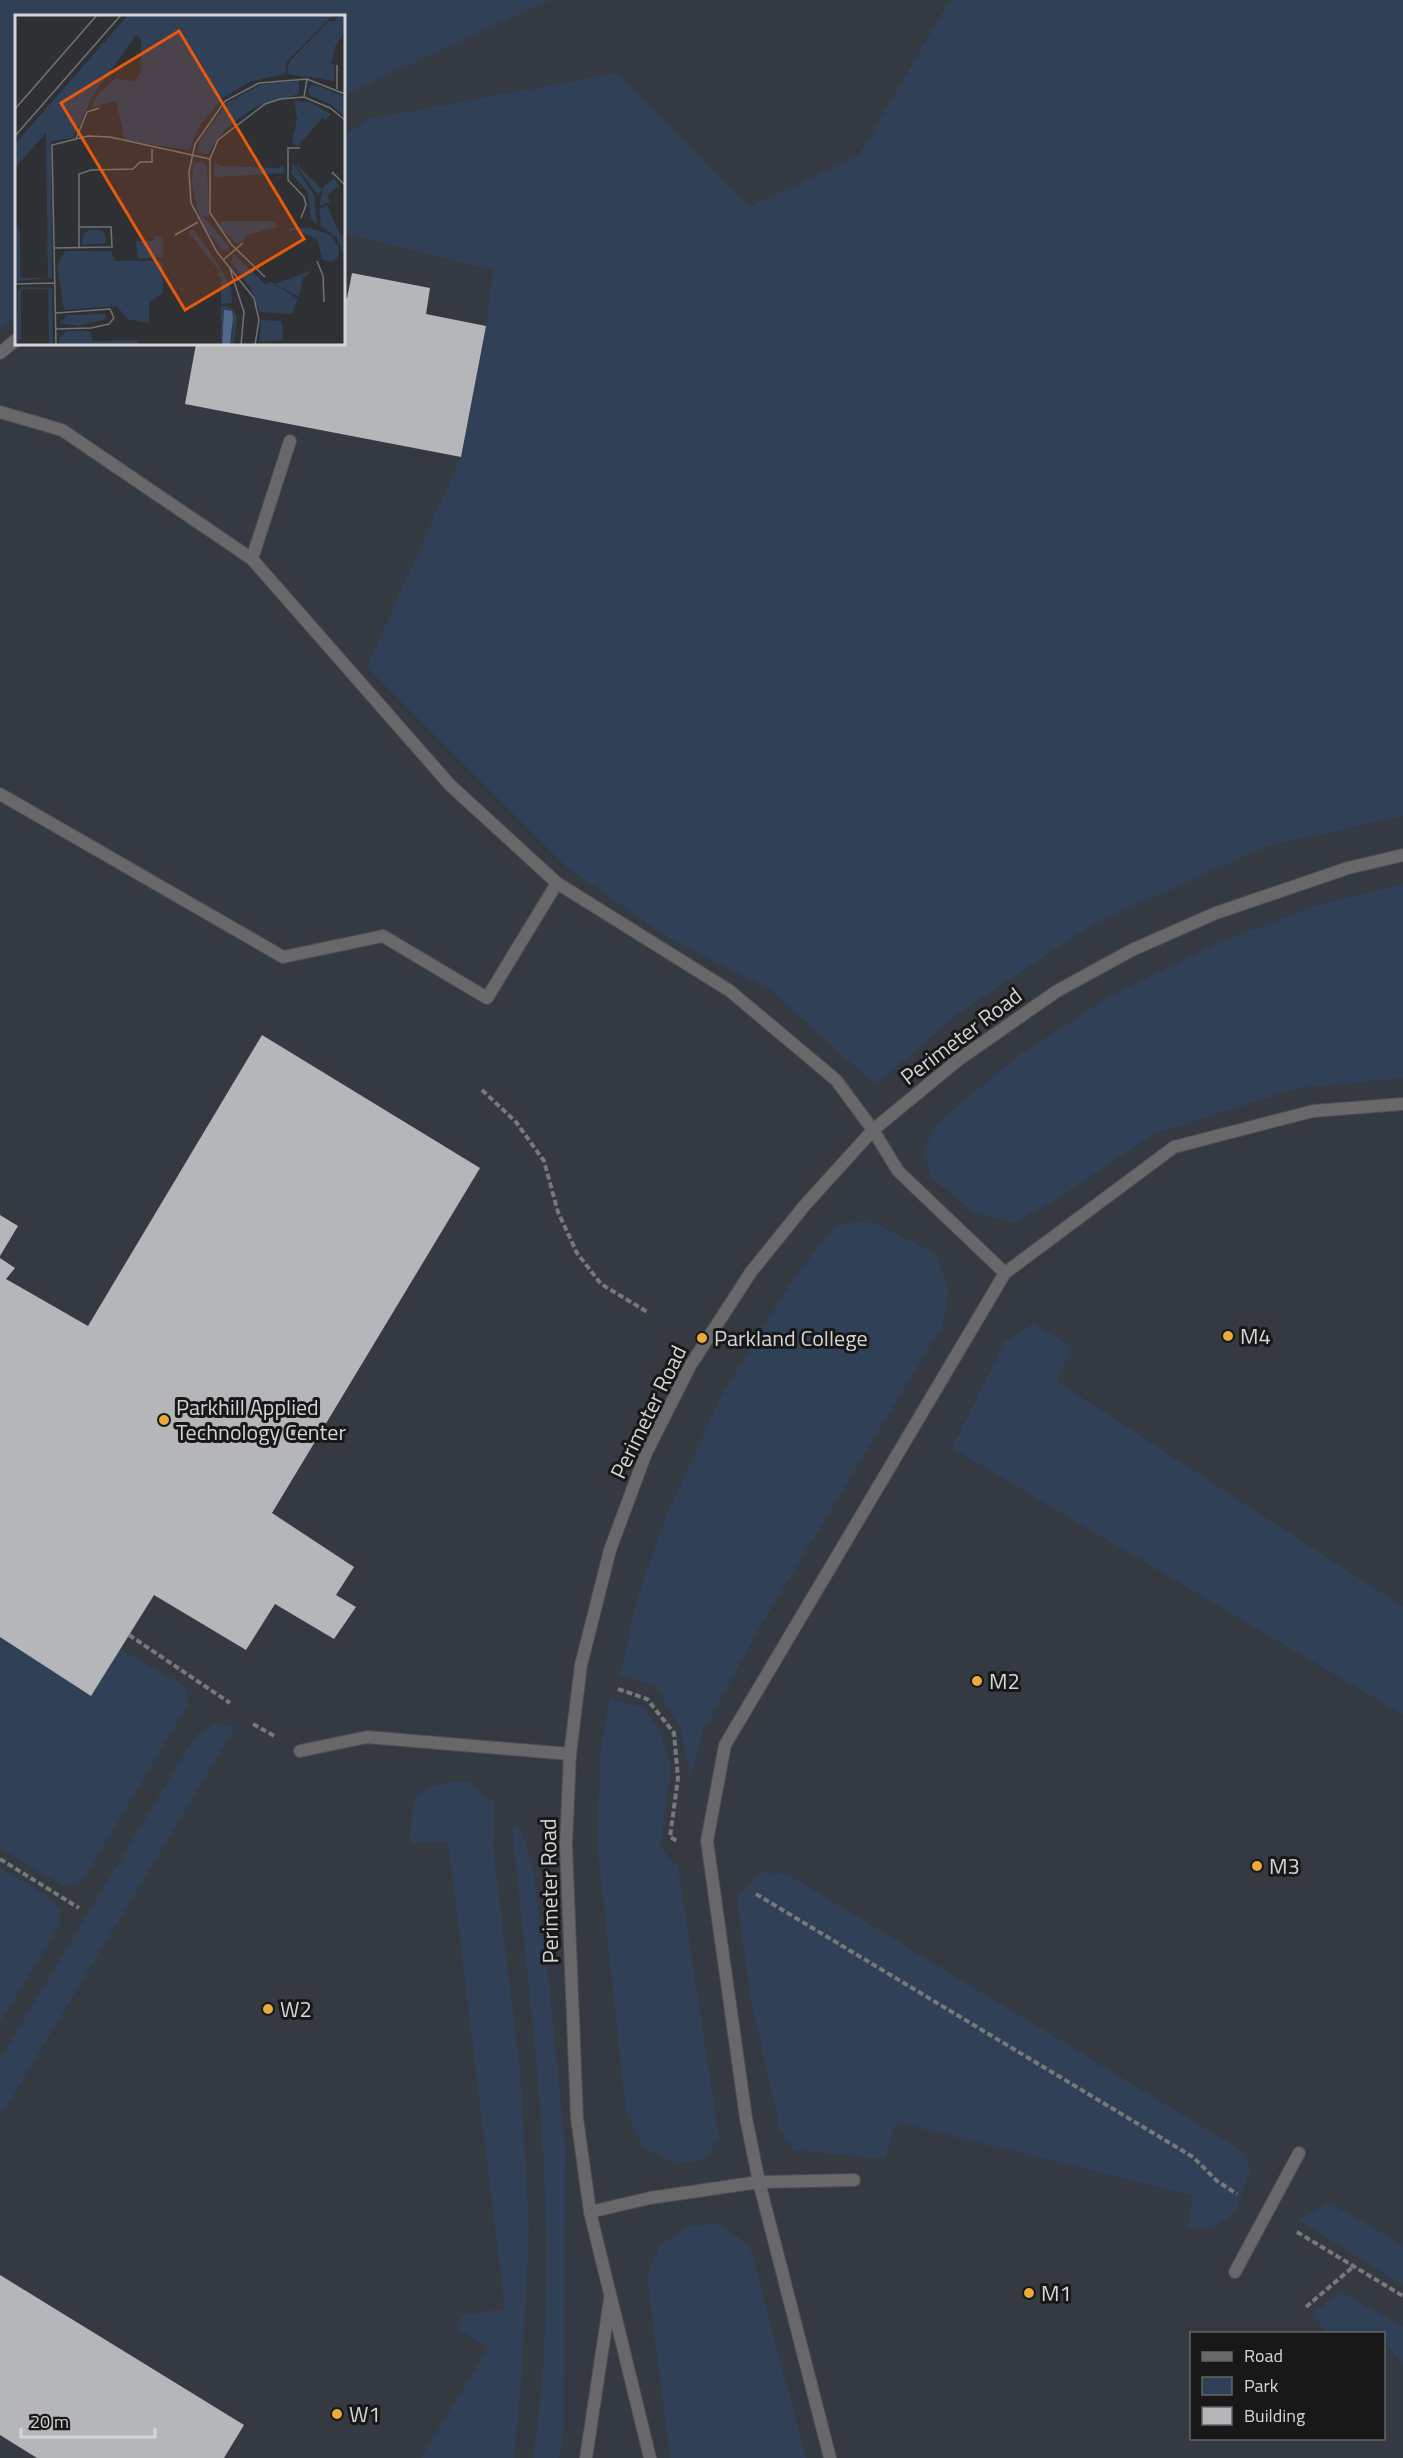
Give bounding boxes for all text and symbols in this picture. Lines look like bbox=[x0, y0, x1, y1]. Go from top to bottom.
inset map bbox=[15, 15, 345, 345]
street label: Perimeter Road bbox=[893, 979, 1029, 1093]
place label: M4 bbox=[1240, 1319, 1271, 1353]
place label: Parkland College bbox=[714, 1321, 868, 1355]
marker: M4 bbox=[1221, 1329, 1235, 1343]
marker: Parkland College bbox=[695, 1331, 709, 1345]
street label: Perimeter Road bbox=[601, 1339, 695, 1485]
place label: Parkhill Applied Technology Center bbox=[176, 1390, 346, 1449]
marker: Parkhill Applied Technology Center bbox=[157, 1413, 171, 1427]
place label: M2 bbox=[989, 1664, 1020, 1698]
marker: M2 bbox=[970, 1674, 984, 1688]
street label: Perimeter Road bbox=[531, 1818, 567, 1964]
place label: M3 bbox=[1269, 1849, 1300, 1883]
marker: M3 bbox=[1250, 1859, 1264, 1873]
place label: W2 bbox=[280, 1992, 312, 2026]
marker: W2 bbox=[261, 2002, 275, 2016]
place label: M1 bbox=[1041, 2276, 1072, 2310]
marker: M1 bbox=[1022, 2286, 1036, 2300]
legend bbox=[1190, 2332, 1385, 2440]
text: Road bbox=[1244, 2342, 1283, 2369]
text: Park bbox=[1244, 2372, 1279, 2399]
place label: W1 bbox=[349, 2397, 381, 2431]
scale bar bbox=[21, 2401, 154, 2439]
text: Building bbox=[1244, 2402, 1305, 2429]
marker: W1 bbox=[330, 2407, 344, 2421]
text: 20 m bbox=[30, 2408, 69, 2435]

